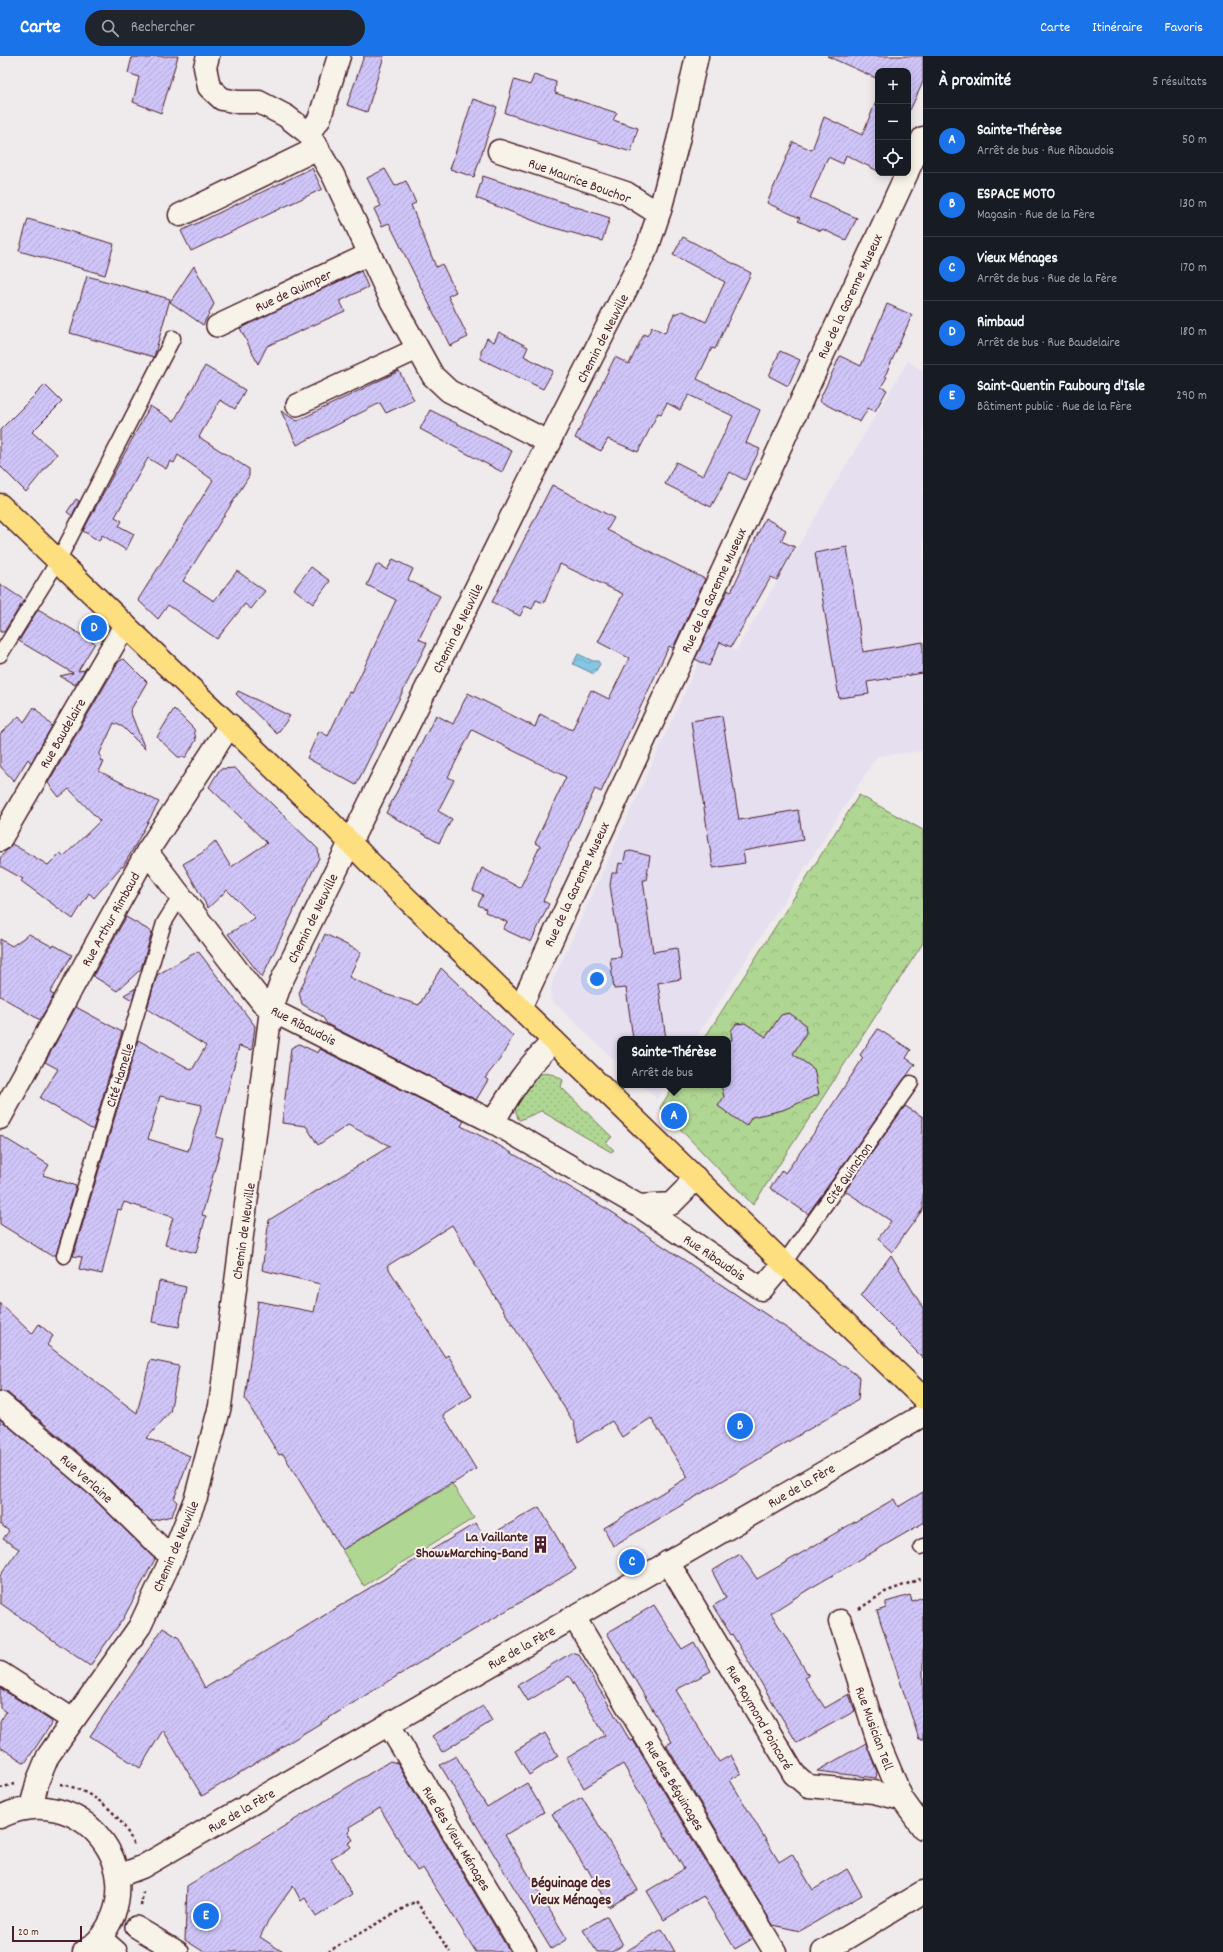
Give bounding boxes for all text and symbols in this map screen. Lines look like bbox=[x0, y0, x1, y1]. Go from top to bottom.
search box bbox=[85, 10, 365, 46]
text: Carte bbox=[20, 15, 61, 42]
icon: search bbox=[99, 17, 121, 39]
text: Rechercher bbox=[131, 17, 195, 39]
text: Carte bbox=[1040, 18, 1070, 38]
text: Itinéraire bbox=[1092, 18, 1142, 38]
text: Favoris bbox=[1164, 18, 1203, 38]
map controls bbox=[875, 68, 911, 176]
button: + bbox=[875, 68, 911, 104]
text: À proximité bbox=[939, 70, 1011, 94]
text: 5 résultats bbox=[1152, 73, 1207, 92]
button: − bbox=[875, 104, 911, 140]
text: Sainte-Thérèse bbox=[977, 120, 1062, 142]
text: A bbox=[948, 131, 956, 150]
text: 50 m bbox=[1182, 131, 1207, 150]
button: locate bbox=[875, 140, 911, 176]
text: Arrêt de bus · Rue Ribaudois bbox=[977, 142, 1114, 161]
street label: Rue Maurice Bouchor bbox=[525, 154, 634, 210]
text: ESPACE MOTO bbox=[977, 184, 1055, 206]
text: B bbox=[949, 195, 955, 214]
text: 130 m bbox=[1179, 195, 1207, 214]
text: Magasin · Rue de la Fère bbox=[977, 206, 1095, 225]
street label: Rue de la Garenne Museux bbox=[813, 231, 889, 363]
text: Vieux Ménages bbox=[977, 248, 1058, 270]
text: C bbox=[949, 259, 955, 278]
text: 170 m bbox=[1180, 259, 1207, 278]
street label: Rue de Quimper bbox=[252, 265, 336, 318]
text: Arrêt de bus · Rue de la Fère bbox=[977, 270, 1117, 289]
street label: Chemin de Neuville bbox=[573, 291, 635, 387]
text: Rimbaud bbox=[977, 312, 1024, 334]
text: D bbox=[949, 323, 955, 342]
text: 180 m bbox=[1180, 323, 1207, 342]
text: Arrêt de bus · Rue Baudelaire bbox=[977, 334, 1120, 353]
text: Saint-Quentin Faubourg d'Isle bbox=[977, 376, 1145, 398]
text: E bbox=[949, 387, 955, 406]
text: 290 m bbox=[1176, 387, 1207, 406]
text: Bâtiment public · Rue de la Fère bbox=[977, 398, 1132, 417]
street label: Rue de la Garenne Museux bbox=[677, 525, 753, 657]
street label: Chemin de Neuville bbox=[428, 581, 489, 677]
pin: D bbox=[81, 613, 107, 643]
street label: Rue Baudelaire bbox=[36, 695, 92, 773]
street label: Rue de la Garenne Museux bbox=[540, 819, 616, 951]
street label: Rue Arthur Rimbaud bbox=[77, 869, 146, 971]
street label: Chemin de Neuville bbox=[283, 871, 344, 967]
your location bbox=[587, 969, 607, 989]
street label: Rue Ribaudois bbox=[267, 1002, 340, 1052]
popup bbox=[617, 1036, 731, 1088]
street label: Cité Hamelle bbox=[102, 1041, 140, 1110]
text: Sainte-Thérèse bbox=[632, 1042, 716, 1064]
text: Arrêt de bus bbox=[632, 1064, 693, 1083]
pin: A bbox=[661, 1101, 687, 1131]
street label: Cité Quinchon bbox=[821, 1139, 878, 1209]
street label: Chemin de Neuville bbox=[228, 1182, 262, 1281]
street label: Rue Ribaudois bbox=[679, 1230, 749, 1287]
pin: B bbox=[727, 1411, 753, 1441]
street label: Rue Verlaine bbox=[55, 1450, 117, 1509]
street label: Rue de la Fère bbox=[765, 1459, 839, 1514]
street label: Chemin de Neuville bbox=[149, 1498, 205, 1596]
place label: La Vaillante Show&Marching-Band bbox=[416, 1528, 528, 1564]
building icon: La Vaillante Show&Marching-Band bbox=[531, 1534, 551, 1554]
pin: C bbox=[619, 1547, 645, 1577]
street label: Rue de la Fère bbox=[484, 1622, 560, 1676]
street label: Rue Raymond Poincaré bbox=[720, 1662, 797, 1774]
street label: Rue Musician Tell bbox=[849, 1684, 898, 1774]
street label: Rue des Béguinages bbox=[638, 1737, 708, 1835]
street label: Rue des Vieux Ménages bbox=[416, 1783, 495, 1895]
street label: Rue de la Fère bbox=[205, 1784, 279, 1839]
district label: Béguinage des Vieux Ménages bbox=[531, 1873, 611, 1912]
pin: E bbox=[193, 1901, 219, 1931]
scale bar bbox=[12, 1924, 82, 1943]
text: 20 m bbox=[18, 1925, 39, 1941]

